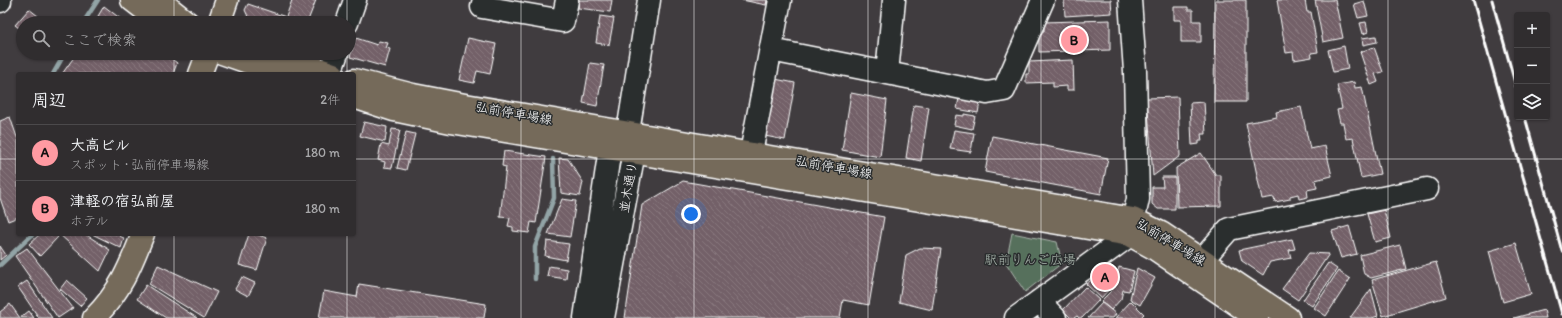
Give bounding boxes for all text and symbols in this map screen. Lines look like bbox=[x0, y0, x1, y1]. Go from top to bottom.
map controls bbox=[1514, 12, 1550, 120]
button: + bbox=[1514, 12, 1550, 48]
search box bbox=[16, 16, 356, 60]
pin: B bbox=[1061, 25, 1087, 55]
icon: search bbox=[30, 27, 52, 49]
text: ここで検索 bbox=[62, 31, 137, 49]
button: − bbox=[1514, 48, 1550, 84]
button: layers bbox=[1514, 84, 1550, 120]
text: 周辺 bbox=[32, 90, 66, 110]
text: 2件 bbox=[320, 92, 340, 107]
street label: 弘前停車場線 bbox=[474, 99, 555, 127]
text: 大高ビル bbox=[70, 136, 130, 154]
text: A bbox=[41, 145, 49, 160]
text: 180 m bbox=[305, 145, 340, 160]
street label: 弘前停車場線 bbox=[794, 153, 875, 181]
text: スポット · 弘前停車場線 bbox=[70, 157, 209, 172]
street label: 並木通り bbox=[616, 160, 640, 214]
text: 津軽の宿弘前屋 bbox=[70, 192, 175, 210]
text: B bbox=[41, 201, 49, 216]
text: 180 m bbox=[305, 201, 340, 216]
your location bbox=[681, 204, 701, 224]
text: ホテル bbox=[70, 213, 108, 228]
street label: 弘前停車場線 bbox=[1134, 215, 1209, 269]
park label: 駅前りんご広場 bbox=[984, 252, 1076, 267]
pin: A bbox=[1092, 262, 1118, 292]

